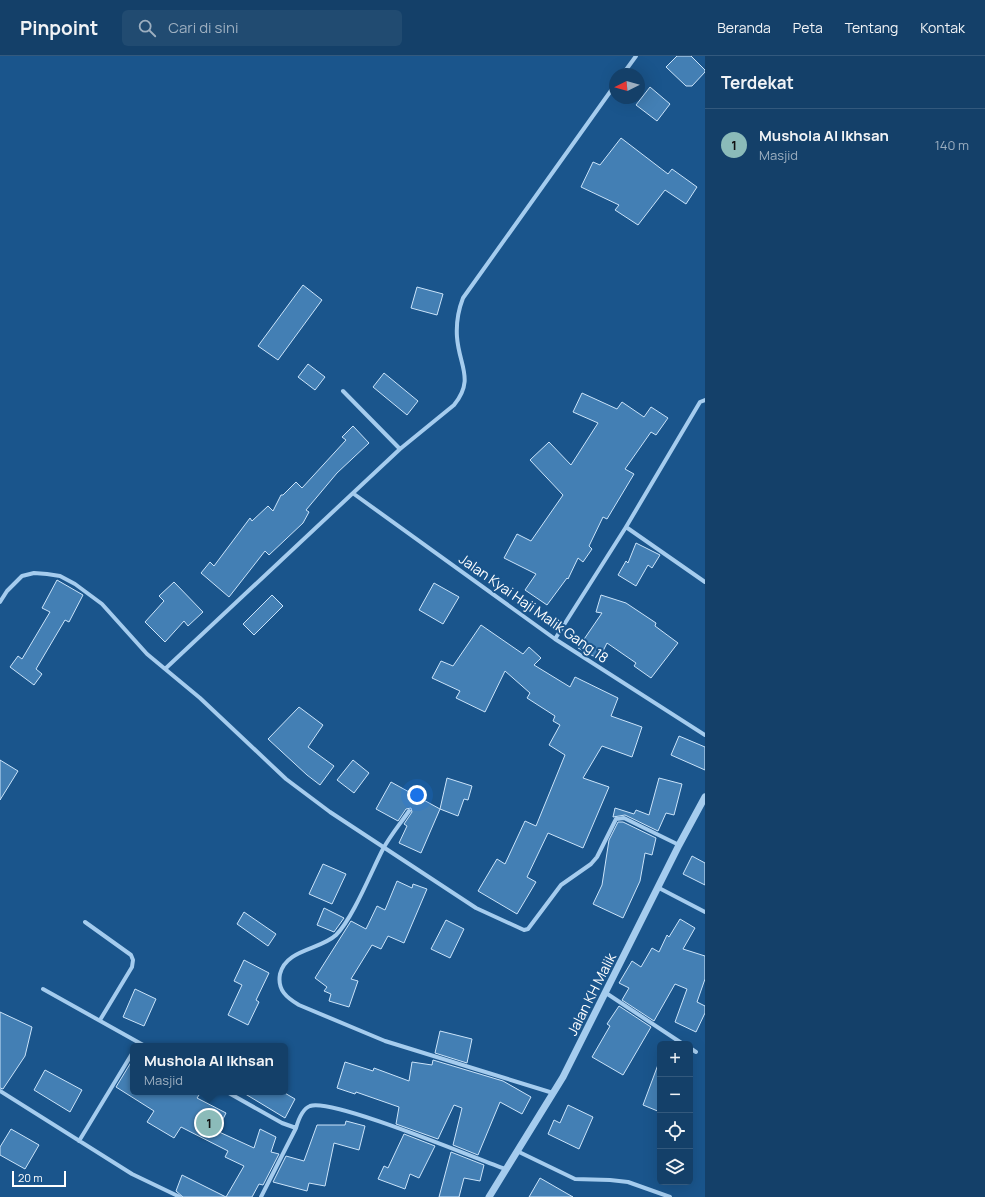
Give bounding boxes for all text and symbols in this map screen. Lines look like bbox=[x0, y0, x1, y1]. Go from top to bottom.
search box bbox=[122, 10, 402, 46]
text: Pinpoint bbox=[20, 15, 98, 41]
icon: search bbox=[136, 17, 158, 39]
text: Cari di sini bbox=[168, 17, 238, 38]
text: Beranda bbox=[717, 18, 771, 37]
text: Peta bbox=[793, 18, 823, 37]
text: Tentang bbox=[845, 18, 898, 37]
text: Kontak bbox=[920, 18, 965, 37]
north arrow bbox=[609, 68, 645, 104]
text: Terdekat bbox=[721, 71, 794, 94]
text: Mushola Al Ikhsan bbox=[759, 125, 889, 146]
text: 1 bbox=[731, 136, 737, 154]
text: 140 m bbox=[935, 136, 969, 154]
text: Masjid bbox=[759, 146, 798, 164]
street label: Jalan Kyai Haji Malik Gang 18 bbox=[455, 549, 613, 667]
your location bbox=[407, 785, 427, 805]
street label: Jalan KH Malik bbox=[562, 949, 620, 1038]
map controls bbox=[657, 1041, 693, 1185]
button: + bbox=[657, 1041, 693, 1077]
popup bbox=[130, 1043, 288, 1095]
text: Mushola Al Ikhsan bbox=[144, 1050, 274, 1071]
text: Masjid bbox=[144, 1071, 183, 1089]
button: − bbox=[657, 1077, 693, 1113]
pin: 1 bbox=[196, 1108, 222, 1138]
button: locate bbox=[657, 1113, 693, 1149]
button: layers bbox=[657, 1149, 693, 1185]
scale bar bbox=[12, 1169, 66, 1188]
text: 20 m bbox=[18, 1170, 43, 1185]

